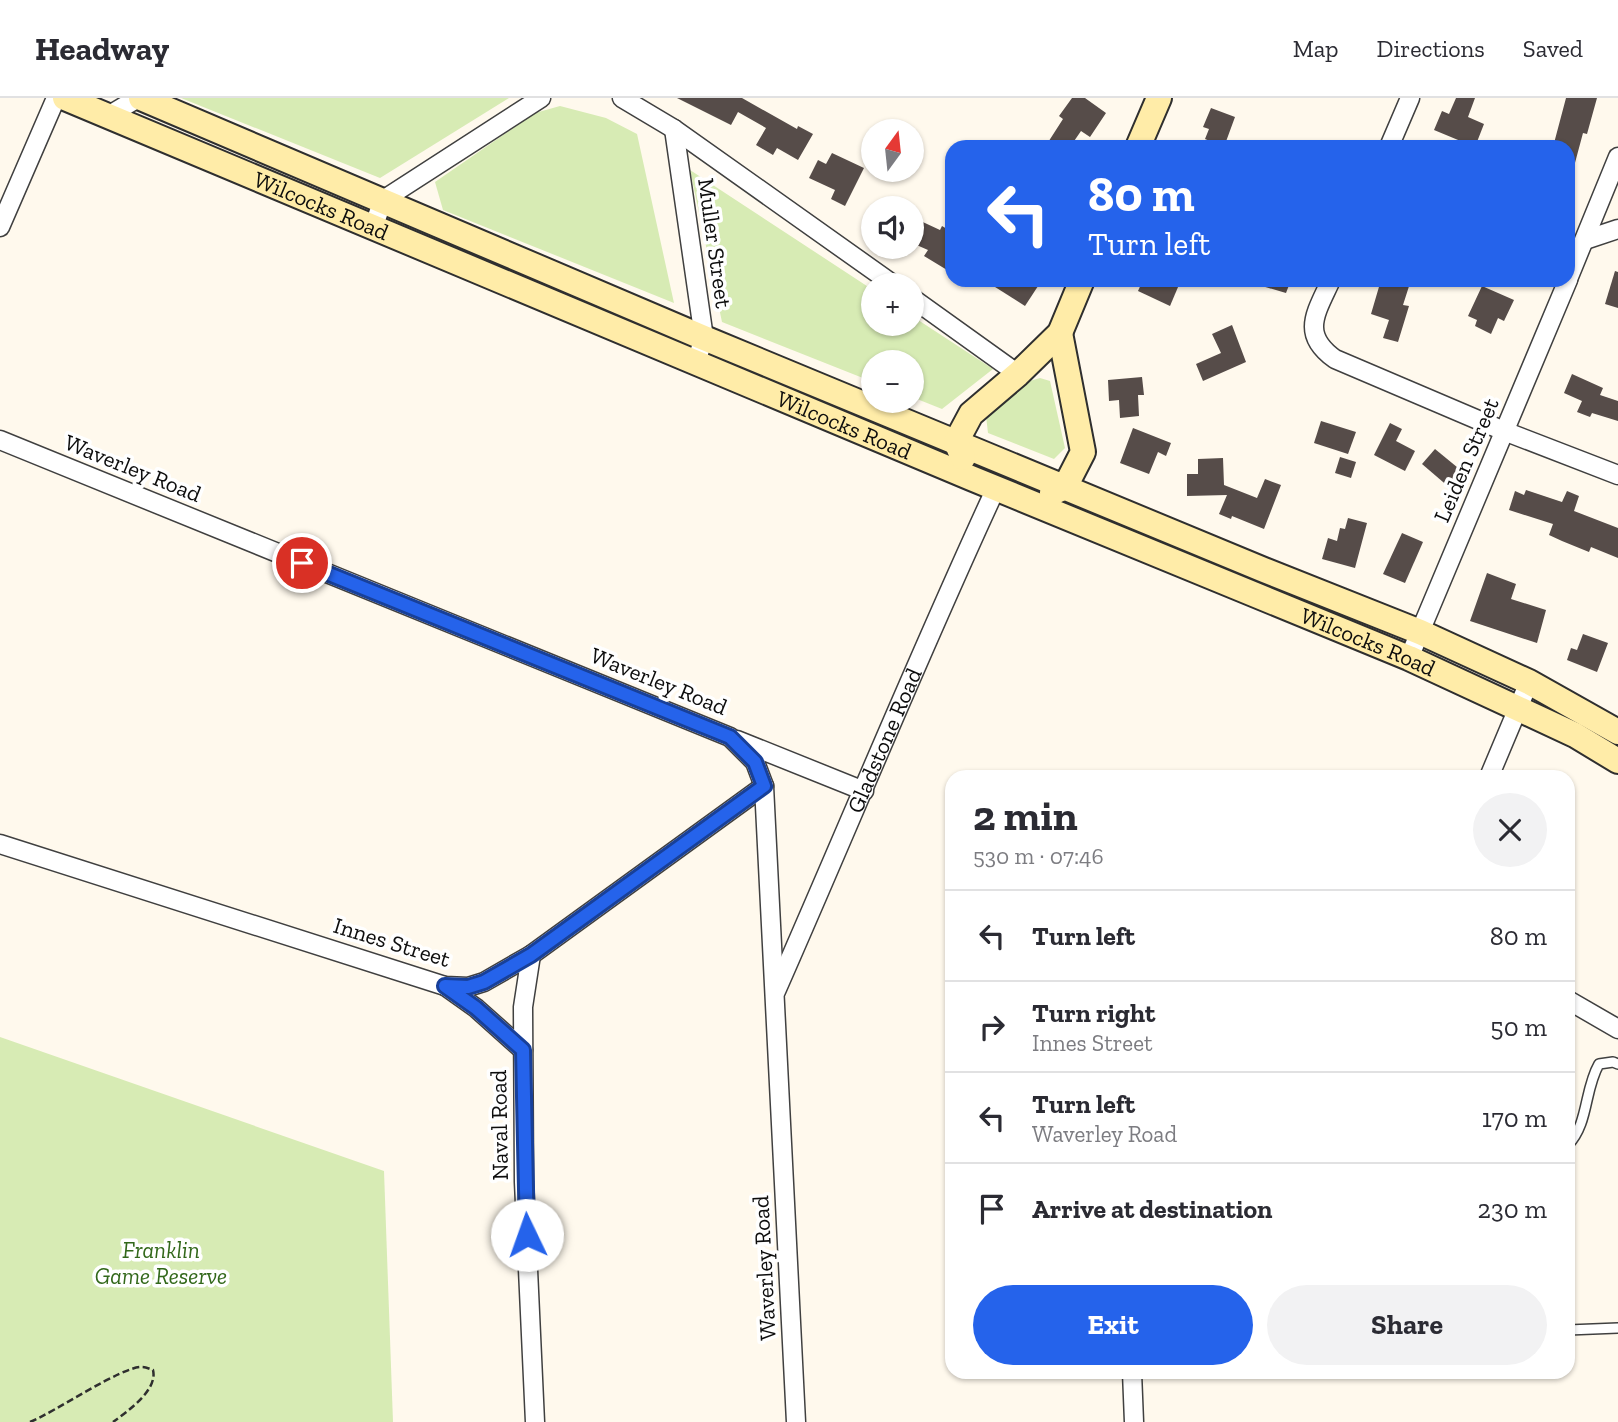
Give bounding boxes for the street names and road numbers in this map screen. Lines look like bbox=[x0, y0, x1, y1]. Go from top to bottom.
street label: Wilcocks Road bbox=[250, 165, 393, 246]
street label: Muller Street bbox=[692, 176, 738, 310]
street label: Wilcocks Road bbox=[773, 384, 916, 466]
street label: Leiden Street bbox=[1427, 393, 1505, 526]
street label: Waverley Road bbox=[60, 428, 206, 508]
street label: Wilcocks Road bbox=[1297, 601, 1440, 683]
street label: Waverley Road bbox=[586, 641, 732, 721]
street label: Gladstone Road bbox=[841, 663, 928, 817]
street label: Innes Street bbox=[330, 911, 454, 973]
street label: Naval Road bbox=[484, 1069, 514, 1181]
street label: Waverley Road bbox=[746, 1194, 782, 1341]

